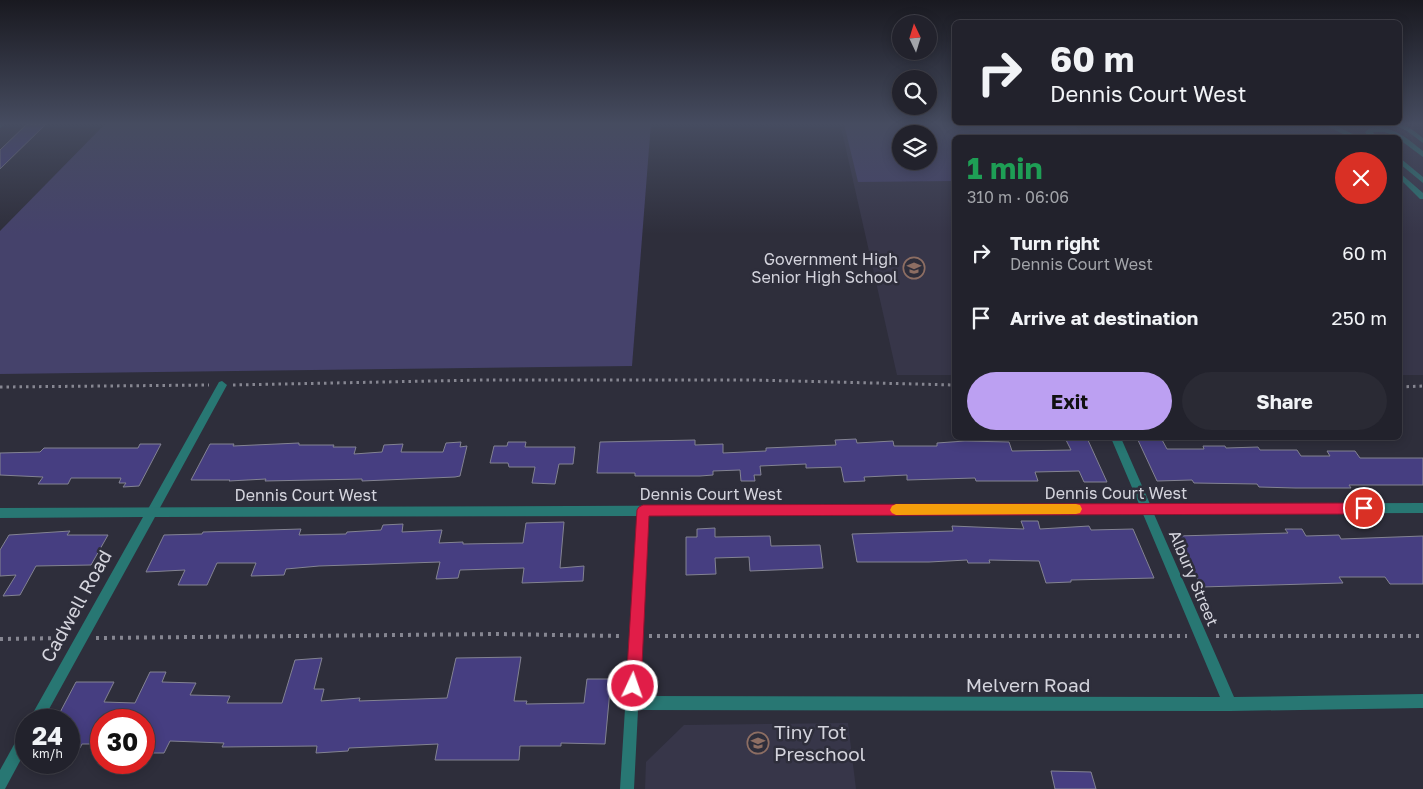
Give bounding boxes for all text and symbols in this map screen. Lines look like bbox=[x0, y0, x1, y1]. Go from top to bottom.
north arrow bbox=[892, 15, 938, 60]
map controls bbox=[892, 15, 937, 170]
text: 60 m bbox=[1050, 38, 1134, 80]
icon: right bbox=[967, 40, 1032, 105]
button: search bbox=[892, 70, 937, 115]
text: Dennis Court West bbox=[1050, 80, 1247, 107]
button: layers bbox=[892, 125, 937, 170]
text: 1 min bbox=[967, 150, 1043, 186]
button: close bbox=[1335, 152, 1387, 204]
text: 310 m · 06:06 bbox=[967, 187, 1069, 207]
text: Turn right bbox=[1010, 231, 1100, 254]
icon: right bbox=[967, 239, 995, 267]
text: 60 m bbox=[1342, 241, 1387, 264]
place label: Government High Senior High School bbox=[751, 249, 898, 287]
text: Dennis Court West bbox=[1010, 254, 1153, 274]
school or university icon: Government High Senior High School bbox=[902, 256, 926, 280]
icon: arrive bbox=[967, 304, 995, 332]
text: Arrive at destination bbox=[1010, 306, 1198, 329]
text: 250 m bbox=[1332, 306, 1387, 329]
button: Exit bbox=[967, 372, 1172, 430]
button: Share bbox=[1182, 372, 1387, 430]
street label: Dennis Court West bbox=[1045, 483, 1187, 503]
street label: Dennis Court West bbox=[640, 484, 782, 504]
street label: Dennis Court West bbox=[235, 485, 377, 505]
pin bbox=[1343, 487, 1385, 529]
icon: arrive bbox=[1350, 494, 1378, 522]
street label: Albury Street bbox=[1165, 527, 1223, 629]
street label: Cadwell Road bbox=[35, 546, 116, 666]
position arrow bbox=[606, 659, 658, 711]
street label: Melvern Road bbox=[966, 673, 1090, 696]
speed limit sign: 30 bbox=[90, 709, 155, 774]
text: 24 bbox=[32, 720, 63, 751]
place label: Tiny Tot Preschool bbox=[774, 720, 866, 765]
school or university icon: Tiny Tot Preschool bbox=[746, 731, 770, 755]
text: km/h bbox=[32, 746, 63, 761]

